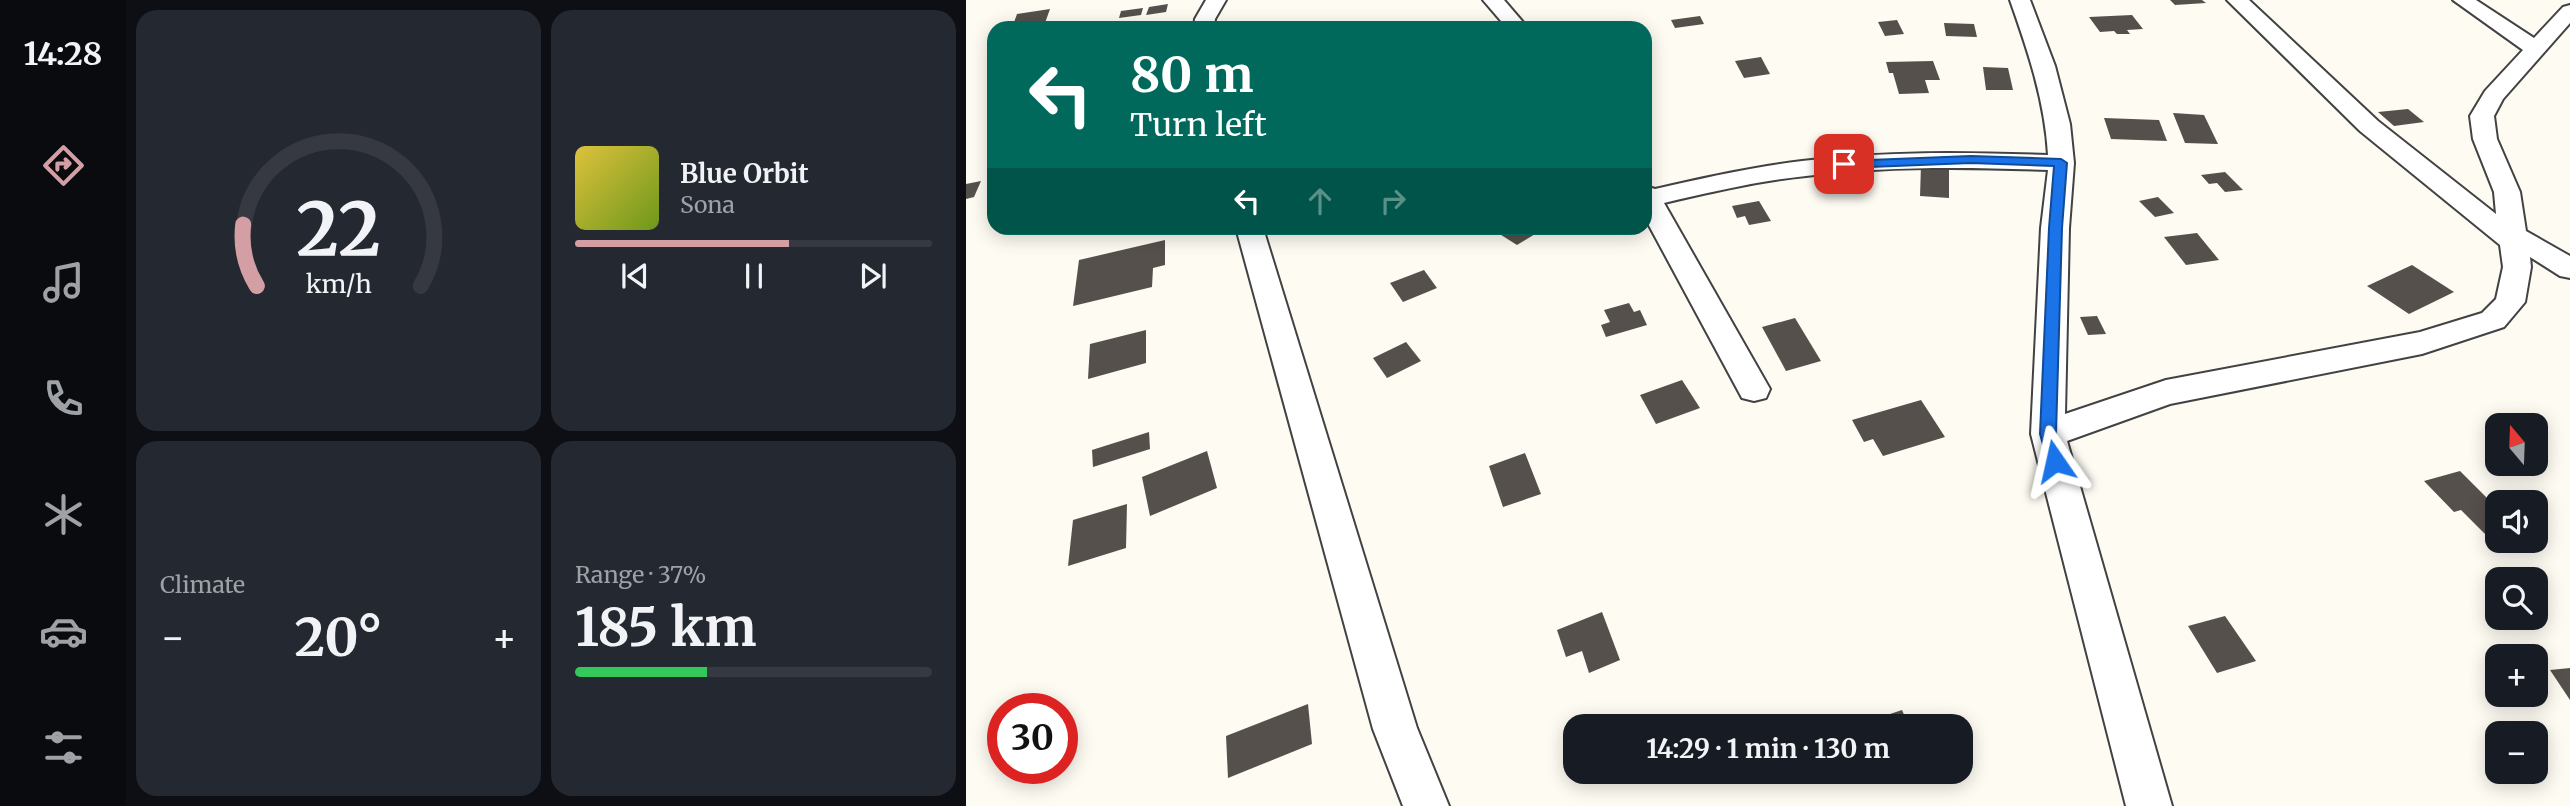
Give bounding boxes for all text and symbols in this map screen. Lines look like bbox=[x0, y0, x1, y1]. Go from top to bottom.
text: 14:28 bbox=[24, 34, 102, 74]
text: 80 m bbox=[1130, 44, 1253, 105]
icon: left bbox=[1015, 49, 1106, 140]
text: Turn left bbox=[1130, 105, 1267, 145]
pin bbox=[1814, 134, 1874, 194]
icon: directions bbox=[39, 141, 88, 190]
icon: arrive bbox=[1825, 145, 1863, 183]
text: Blue Orbit bbox=[680, 157, 809, 190]
icon: left bbox=[1228, 182, 1266, 220]
icon: ahead bbox=[1301, 182, 1339, 220]
icon: right bbox=[1374, 182, 1412, 220]
text: 22 bbox=[296, 185, 381, 277]
text: Sona bbox=[680, 190, 735, 219]
icon: previous bbox=[616, 257, 654, 295]
icon: pause bbox=[735, 257, 773, 295]
icon: next bbox=[854, 257, 892, 295]
icon: music bbox=[39, 258, 88, 307]
text: km/h bbox=[305, 268, 372, 300]
icon: phone bbox=[39, 374, 88, 423]
north arrow bbox=[2485, 413, 2548, 476]
map controls bbox=[2485, 413, 2548, 784]
position arrow bbox=[2018, 424, 2092, 498]
icon: climate bbox=[39, 490, 88, 539]
button: sound bbox=[2485, 490, 2548, 553]
text: Range · 37% bbox=[575, 560, 706, 589]
button: search bbox=[2485, 567, 2548, 630]
text: Climate bbox=[160, 570, 245, 599]
text: 185 km bbox=[575, 595, 756, 660]
text: 20° bbox=[294, 605, 383, 670]
icon: car bbox=[39, 607, 88, 656]
text: − bbox=[160, 614, 185, 661]
text: + bbox=[492, 614, 517, 661]
button: + bbox=[2485, 644, 2548, 707]
speed limit sign: 30 bbox=[987, 693, 1078, 784]
button: − bbox=[2485, 721, 2548, 784]
icon: filters bbox=[39, 723, 88, 772]
text: 14:29 · 1 min · 130 m bbox=[1646, 732, 1890, 765]

